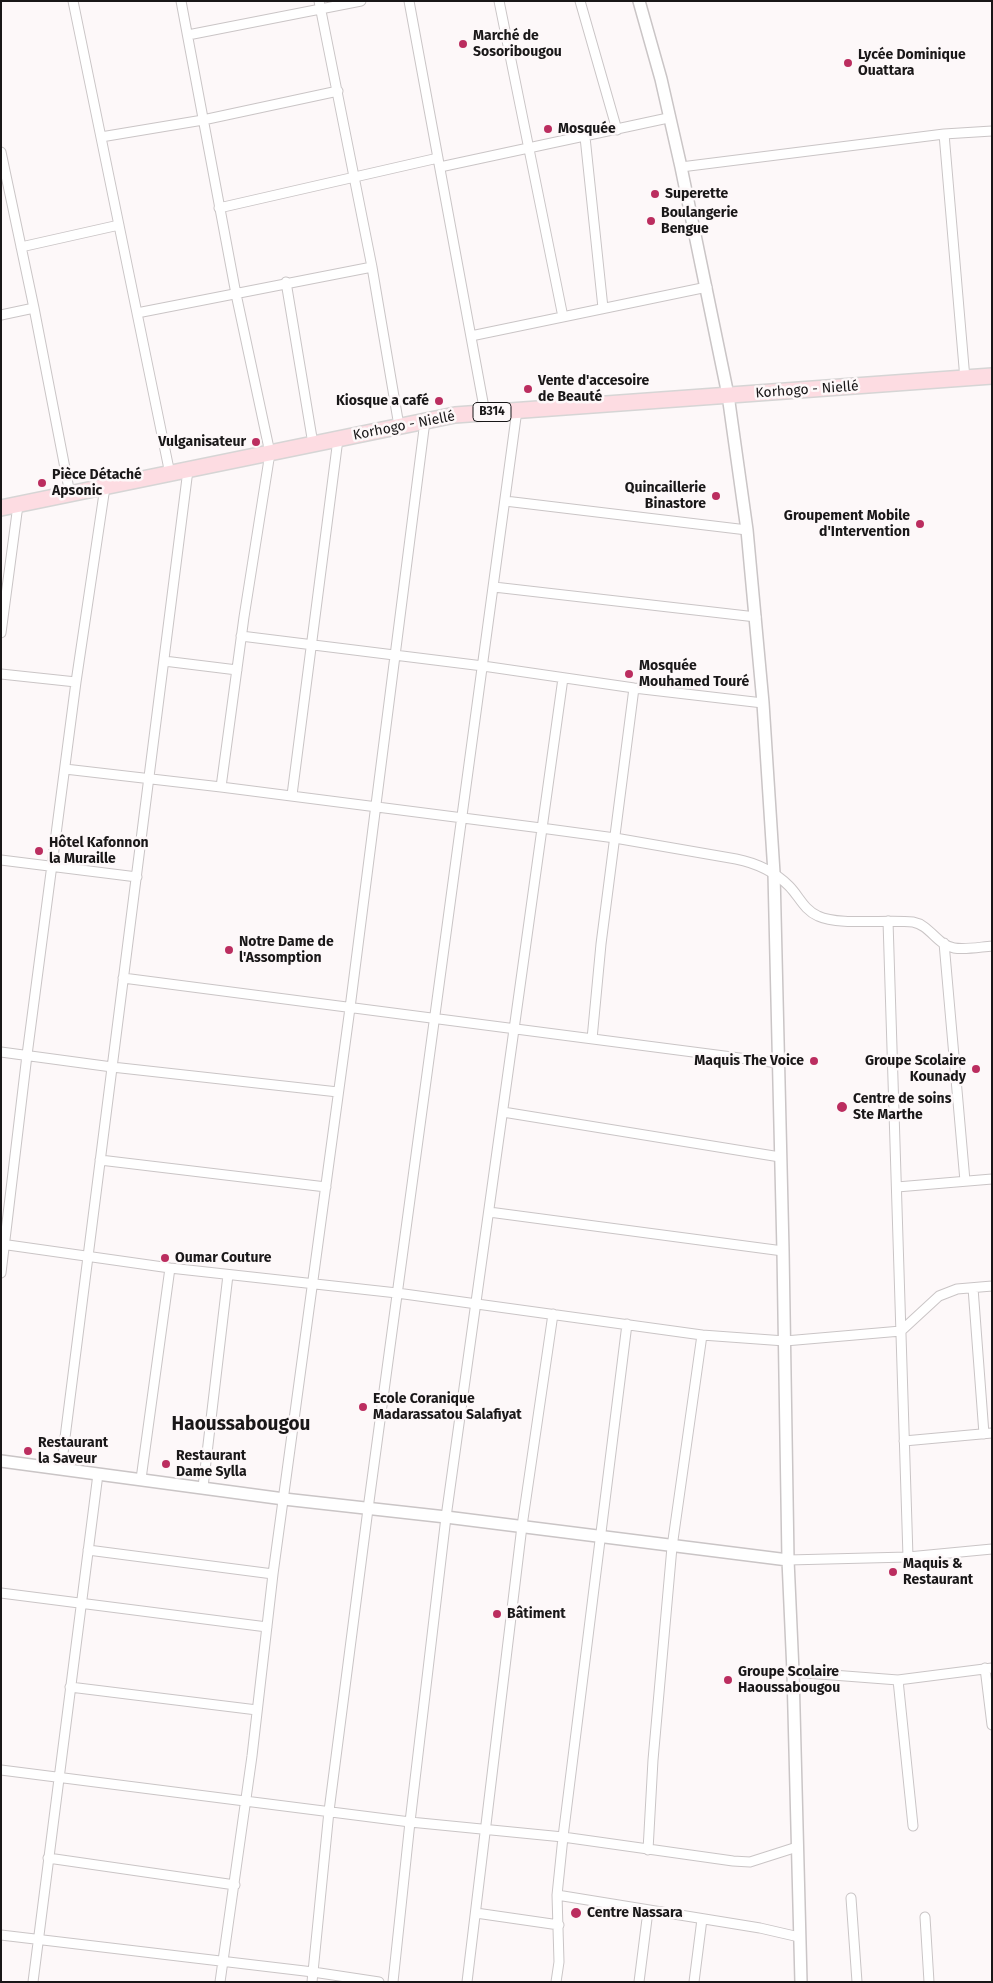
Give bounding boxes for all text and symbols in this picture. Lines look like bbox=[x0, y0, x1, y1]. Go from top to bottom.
place label: Marché de Sosoribougou bbox=[473, 28, 562, 60]
marker: Marché de Sosoribougou bbox=[457, 38, 469, 50]
place label: Lycée Dominique Ouattara bbox=[858, 47, 966, 80]
marker: Lycée Dominique Ouattara bbox=[842, 57, 854, 69]
place label: Mosquée bbox=[558, 121, 616, 137]
marker: Mosquée bbox=[542, 123, 554, 135]
place label: Superette bbox=[665, 186, 728, 202]
marker: Superette bbox=[649, 188, 661, 200]
place label: Boulangerie Bengue bbox=[661, 205, 738, 238]
marker: Boulangerie Bengue bbox=[645, 215, 657, 227]
place label: Vente d'accesoire de Beauté bbox=[538, 373, 649, 406]
street label: Korhogo - Niellé bbox=[755, 378, 859, 402]
marker: Vente d'accesoire de Beauté bbox=[522, 383, 534, 395]
place label: Kiosque a café bbox=[336, 393, 429, 409]
marker: Kiosque a café bbox=[433, 395, 445, 407]
road number: B314 bbox=[473, 402, 511, 422]
street label: Korhogo - Niellé bbox=[352, 408, 456, 444]
place label: Vulganisateur bbox=[158, 434, 246, 450]
marker: Vulganisateur bbox=[250, 436, 262, 448]
place label: Pièce Détaché Apsonic bbox=[52, 467, 142, 500]
marker: Pièce Détaché Apsonic bbox=[36, 477, 48, 489]
place label: Quincaillerie Binastore bbox=[625, 480, 706, 512]
marker: Quincaillerie Binastore bbox=[710, 490, 722, 502]
place label: Groupement Mobile d'Intervention bbox=[784, 508, 910, 540]
marker: Groupement Mobile d'Intervention bbox=[914, 518, 926, 530]
place label: Mosquée Mouhamed Touré bbox=[639, 658, 749, 690]
marker: Mosquée Mouhamed Touré bbox=[623, 668, 635, 680]
place label: Hôtel Kafonnon la Muraille bbox=[49, 835, 149, 868]
marker: Hôtel Kafonnon la Muraille bbox=[33, 845, 45, 857]
place label: Notre Dame de l'Assomption bbox=[239, 934, 334, 966]
marker: Notre Dame de l'Assomption bbox=[223, 944, 235, 956]
place label: Maquis The Voice bbox=[694, 1053, 804, 1069]
place label: Groupe Scolaire Kounady bbox=[865, 1053, 966, 1086]
marker: Maquis The Voice bbox=[808, 1055, 820, 1067]
marker: Groupe Scolaire Kounady bbox=[970, 1063, 982, 1075]
place label: Centre de soins Ste Marthe bbox=[853, 1091, 951, 1124]
marker: Centre de soins Ste Marthe bbox=[835, 1100, 849, 1114]
place label: Oumar Couture bbox=[175, 1250, 271, 1266]
marker: Oumar Couture bbox=[159, 1252, 171, 1264]
place label: Ecole Coranique Madarassatou Salafiyat bbox=[373, 1391, 522, 1424]
marker: Ecole Coranique Madarassatou Salafiyat bbox=[357, 1401, 369, 1413]
district label: Haoussabougou bbox=[172, 1414, 310, 1436]
place label: Restaurant la Saveur bbox=[38, 1435, 108, 1468]
marker: Restaurant la Saveur bbox=[22, 1445, 34, 1457]
place label: Restaurant Dame Sylla bbox=[176, 1448, 247, 1480]
marker: Restaurant Dame Sylla bbox=[160, 1458, 172, 1470]
place label: Maquis & Restaurant bbox=[903, 1556, 973, 1588]
marker: Maquis & Restaurant bbox=[887, 1566, 899, 1578]
place label: Bâtiment bbox=[507, 1606, 566, 1622]
marker: Bâtiment bbox=[491, 1608, 503, 1620]
place label: Groupe Scolaire Haoussabougou bbox=[738, 1664, 840, 1696]
marker: Groupe Scolaire Haoussabougou bbox=[722, 1674, 734, 1686]
place label: Centre Nassara bbox=[587, 1905, 683, 1921]
marker: Centre Nassara bbox=[569, 1906, 583, 1920]

